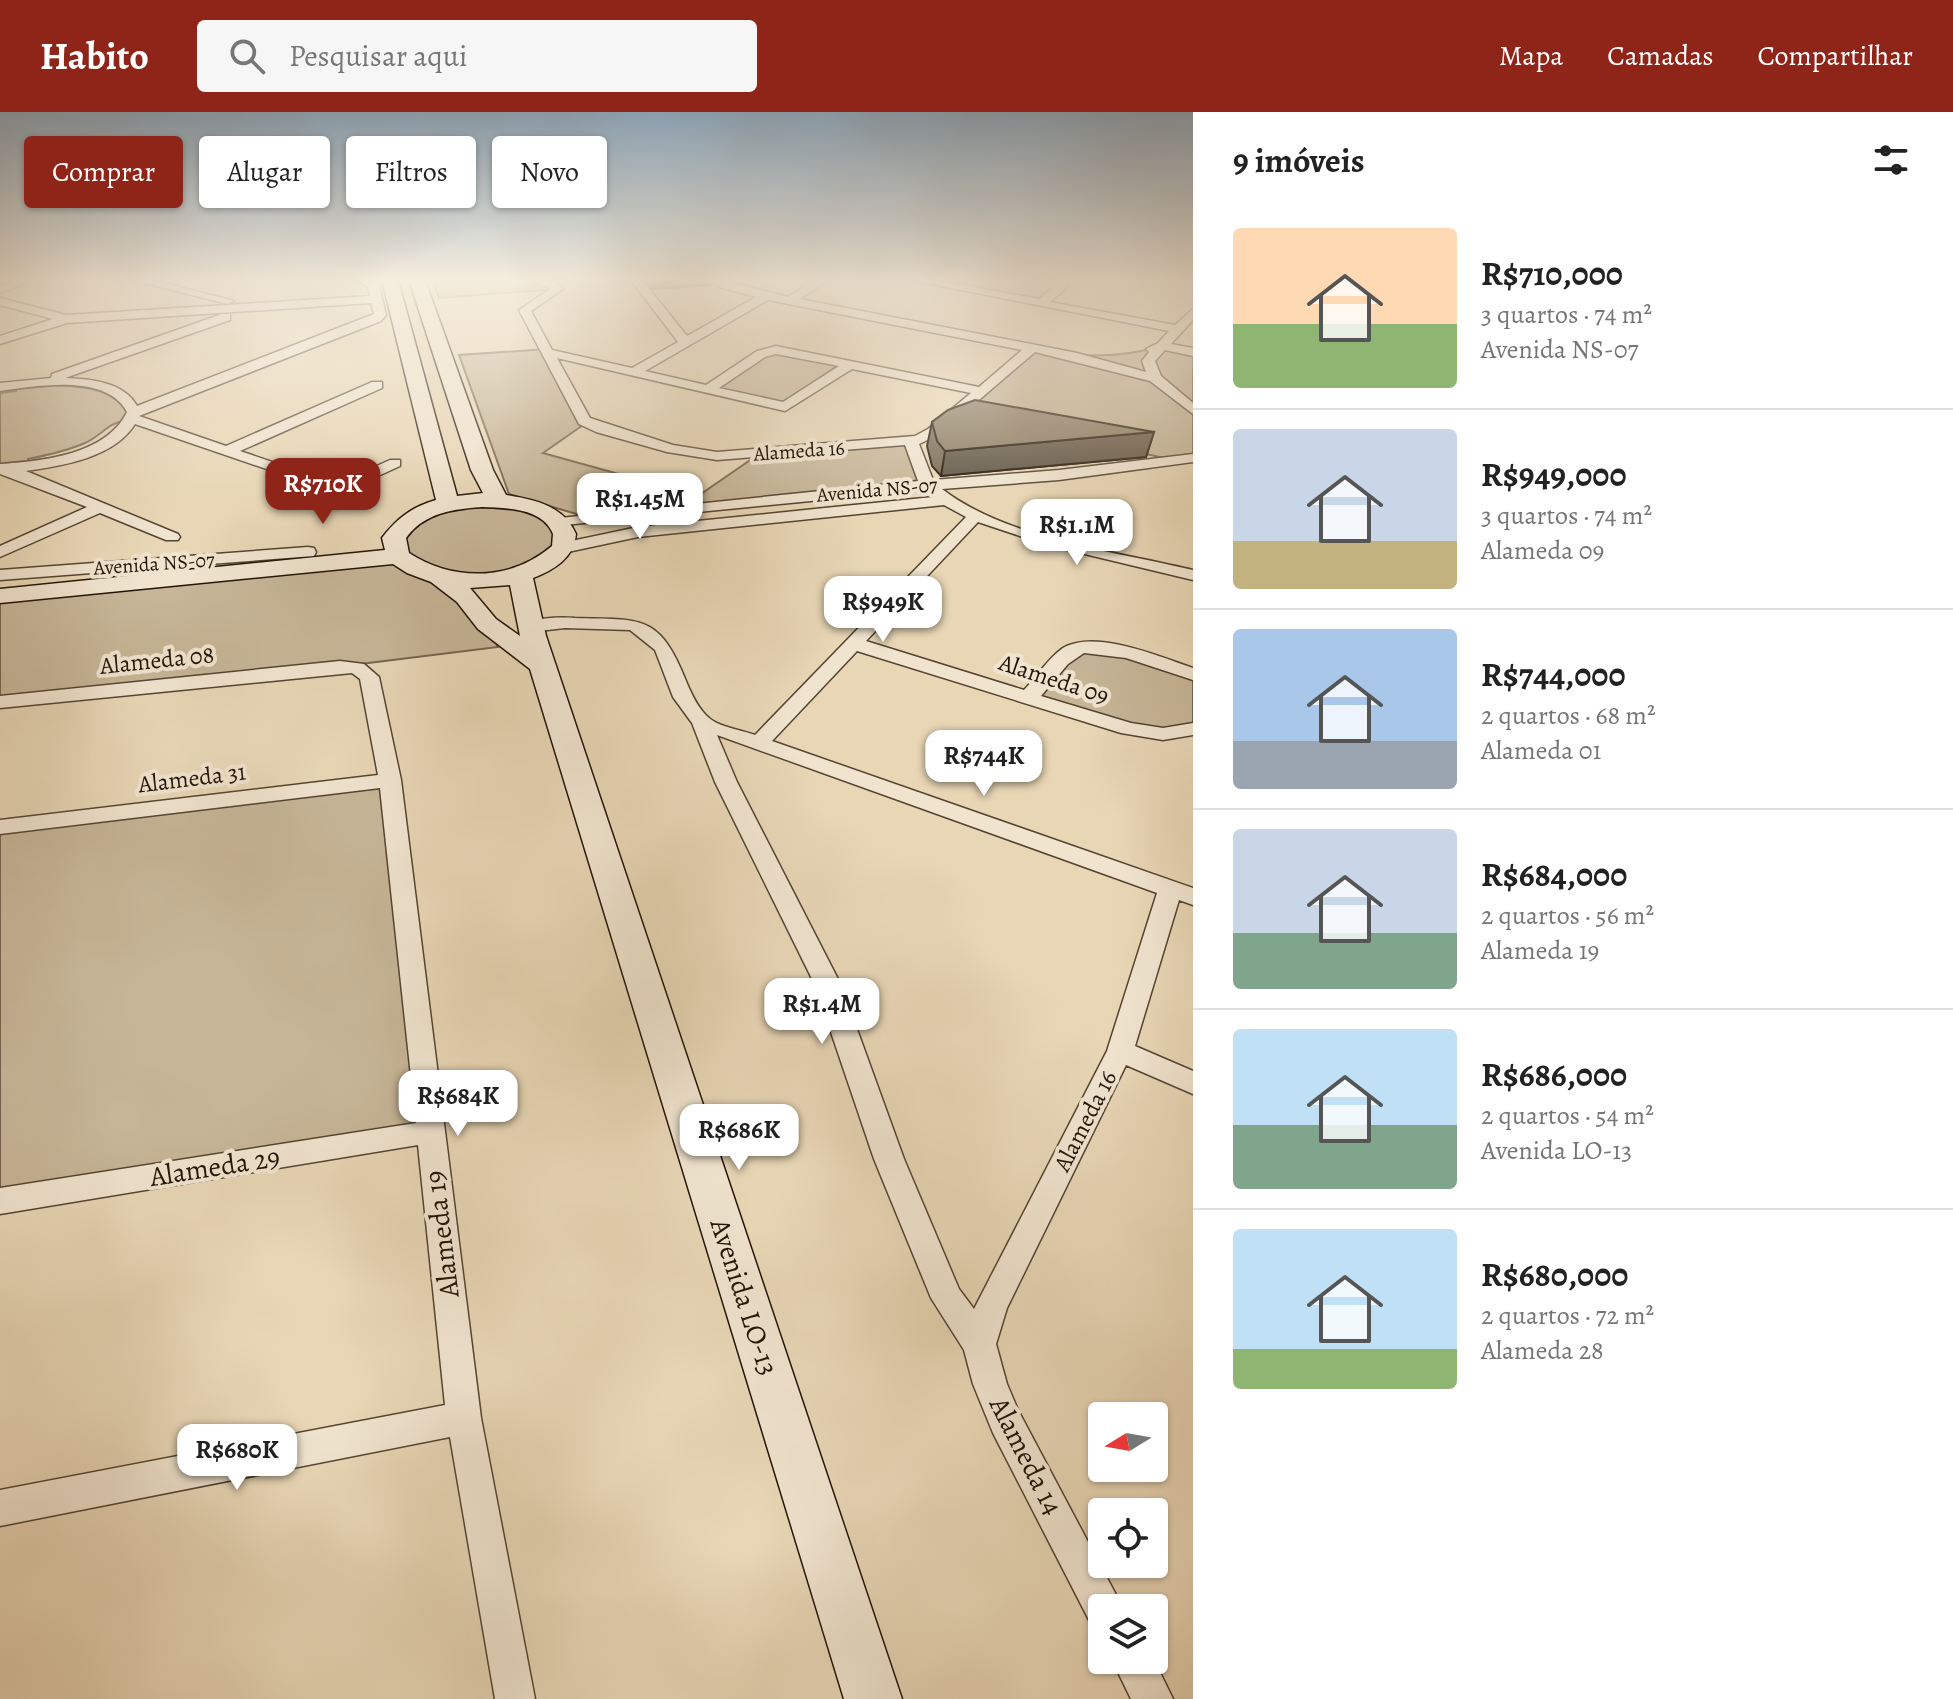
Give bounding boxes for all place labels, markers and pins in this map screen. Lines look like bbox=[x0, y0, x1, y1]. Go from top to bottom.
pin: R$710K bbox=[258, 458, 388, 526]
pin: R$1.45M bbox=[566, 473, 714, 541]
pin: R$1.1M bbox=[1012, 499, 1142, 567]
pin: R$949K bbox=[818, 576, 948, 644]
pin: R$744K bbox=[919, 730, 1049, 798]
pin: R$1.4M bbox=[757, 978, 887, 1046]
pin: R$684K bbox=[393, 1070, 523, 1138]
pin: R$686K bbox=[674, 1104, 804, 1172]
pin: R$680K bbox=[172, 1424, 302, 1492]

